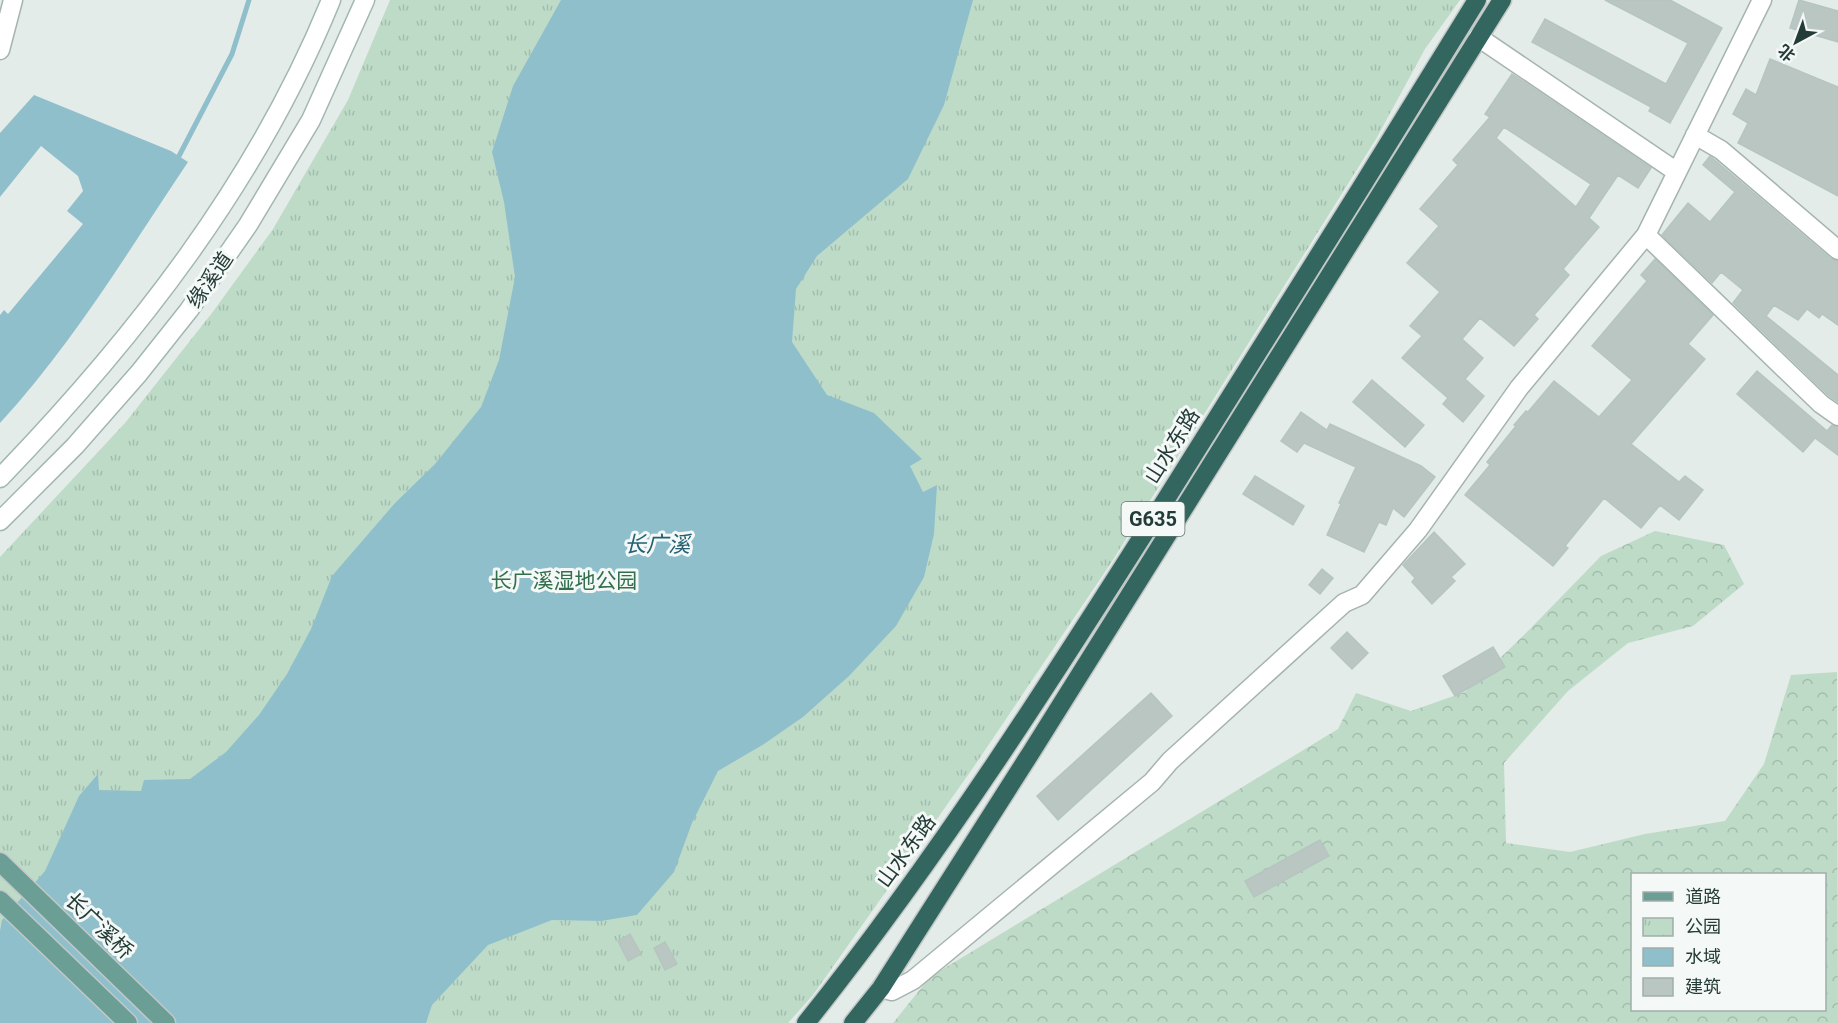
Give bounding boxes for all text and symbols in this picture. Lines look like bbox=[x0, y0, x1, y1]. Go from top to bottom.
north arrow bbox=[1766, 12, 1826, 72]
text: 北 bbox=[1774, 41, 1799, 65]
street label: 缘溪道 bbox=[182, 247, 238, 313]
street label: 山水东路 bbox=[1140, 404, 1204, 488]
road number: G635 bbox=[1122, 502, 1184, 536]
water label: 长广溪 bbox=[624, 532, 692, 557]
park label: 长广溪湿地公园 bbox=[491, 569, 638, 593]
street label: 山水东路 bbox=[872, 810, 940, 892]
legend bbox=[1631, 873, 1826, 1011]
text: 道路 bbox=[1685, 886, 1721, 907]
street label: 长广溪桥 bbox=[60, 888, 138, 964]
text: 公园 bbox=[1685, 916, 1721, 937]
text: 水域 bbox=[1685, 946, 1721, 967]
text: 建筑 bbox=[1685, 976, 1721, 997]

